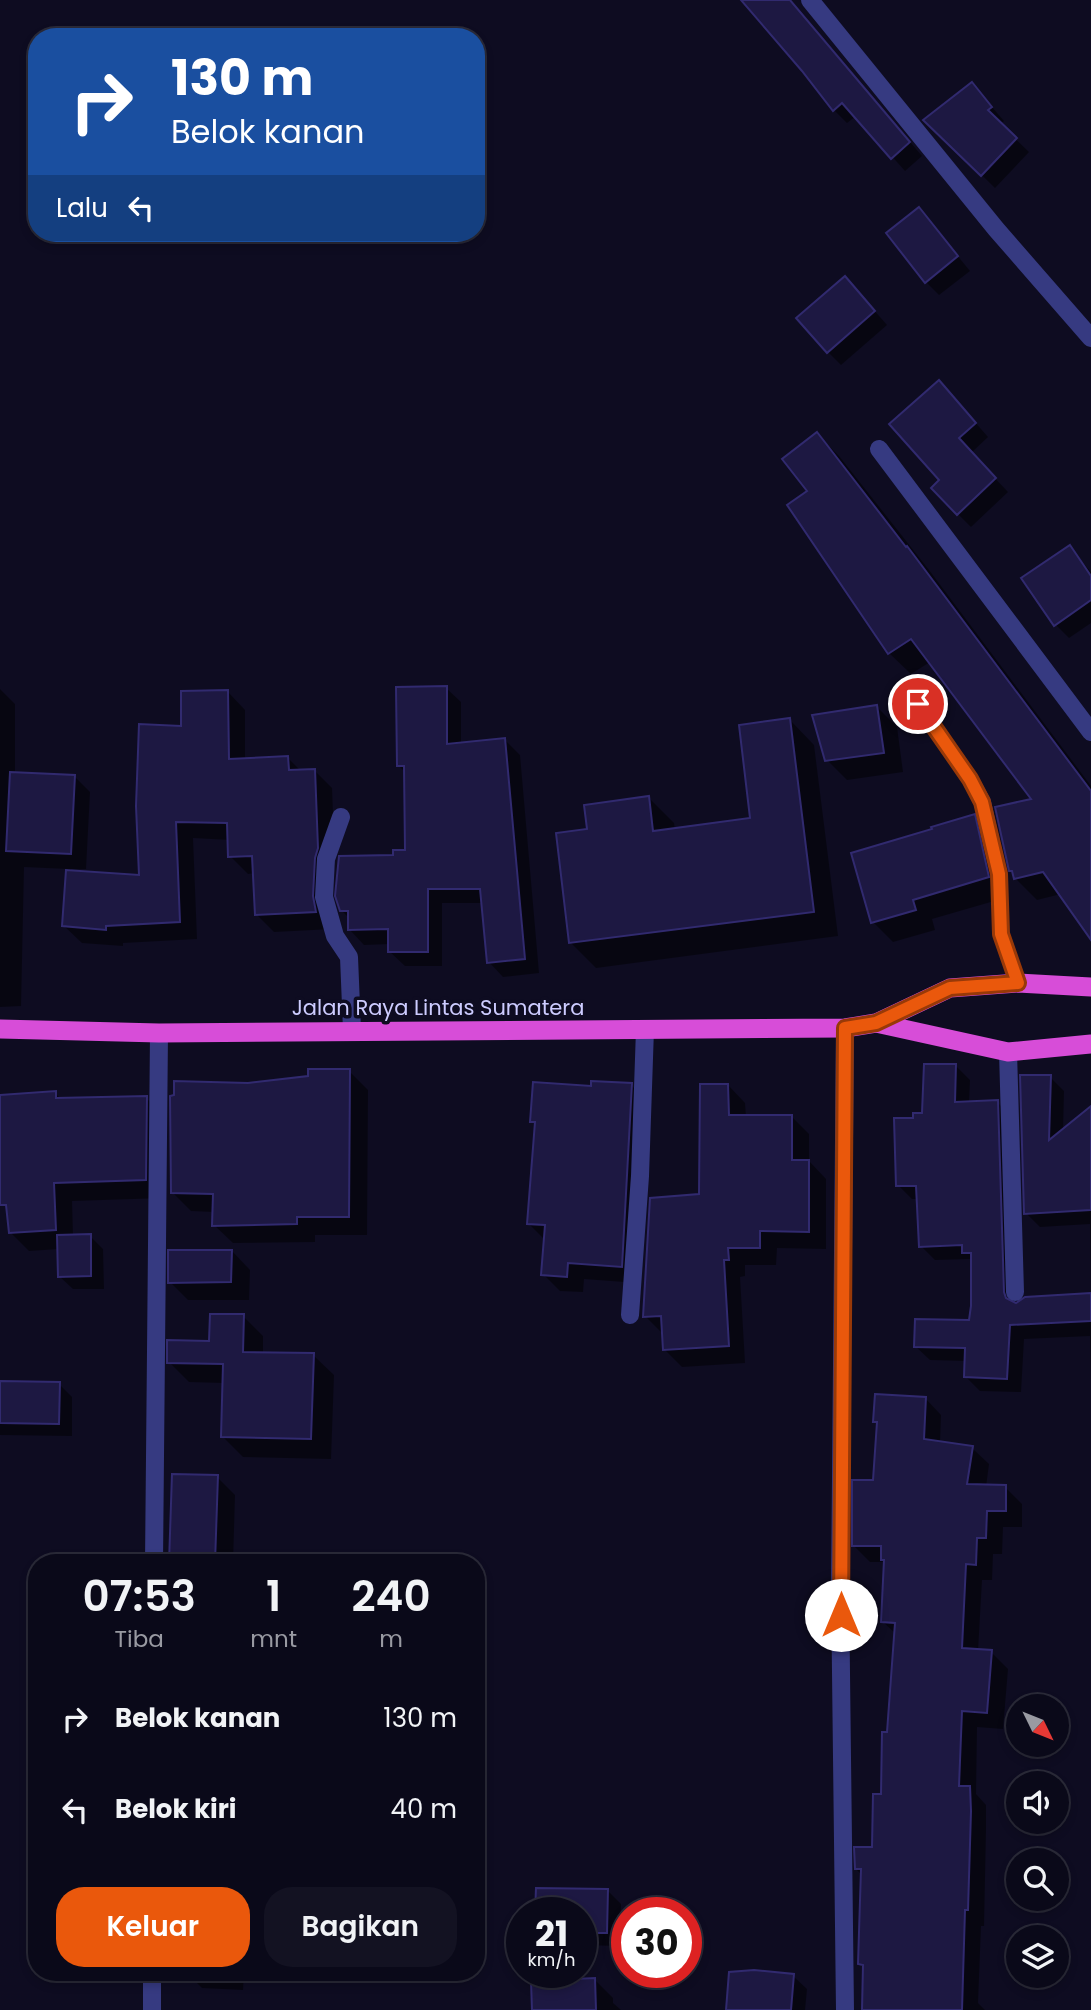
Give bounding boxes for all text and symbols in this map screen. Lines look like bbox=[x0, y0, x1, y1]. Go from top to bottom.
text: 130 m bbox=[171, 44, 313, 112]
icon: right bbox=[56, 56, 147, 147]
text: Belok kanan bbox=[171, 109, 365, 154]
icon: left bbox=[122, 189, 160, 227]
text: Lalu bbox=[56, 190, 108, 226]
pin bbox=[888, 674, 948, 734]
icon: arrive bbox=[899, 685, 937, 723]
street label: Jalan Raya Lintas Sumatera bbox=[292, 993, 584, 1022]
text: 07:53 bbox=[82, 1567, 196, 1626]
text: 1 bbox=[266, 1567, 281, 1626]
text: 240 bbox=[352, 1567, 431, 1626]
position arrow bbox=[804, 1578, 878, 1652]
text: Tiba bbox=[115, 1623, 164, 1655]
text: mnt bbox=[250, 1623, 297, 1655]
text: m bbox=[379, 1623, 403, 1655]
north arrow bbox=[1006, 1694, 1069, 1757]
map controls bbox=[1006, 1694, 1069, 1988]
icon: right bbox=[56, 1700, 94, 1738]
text: Belok kanan bbox=[115, 1700, 280, 1736]
text: 130 m bbox=[383, 1700, 457, 1736]
button: sound bbox=[1006, 1771, 1069, 1834]
icon: left bbox=[56, 1791, 94, 1829]
text: Belok kiri bbox=[115, 1791, 237, 1827]
text: 40 m bbox=[391, 1791, 457, 1827]
button: search bbox=[1006, 1848, 1069, 1911]
button: Keluar bbox=[56, 1887, 250, 1967]
button: Bagikan bbox=[264, 1887, 457, 1967]
speed limit sign: 30 bbox=[611, 1897, 702, 1988]
text: 21 bbox=[535, 1909, 568, 1958]
button: layers bbox=[1006, 1925, 1069, 1988]
text: km/h bbox=[528, 1947, 575, 1972]

